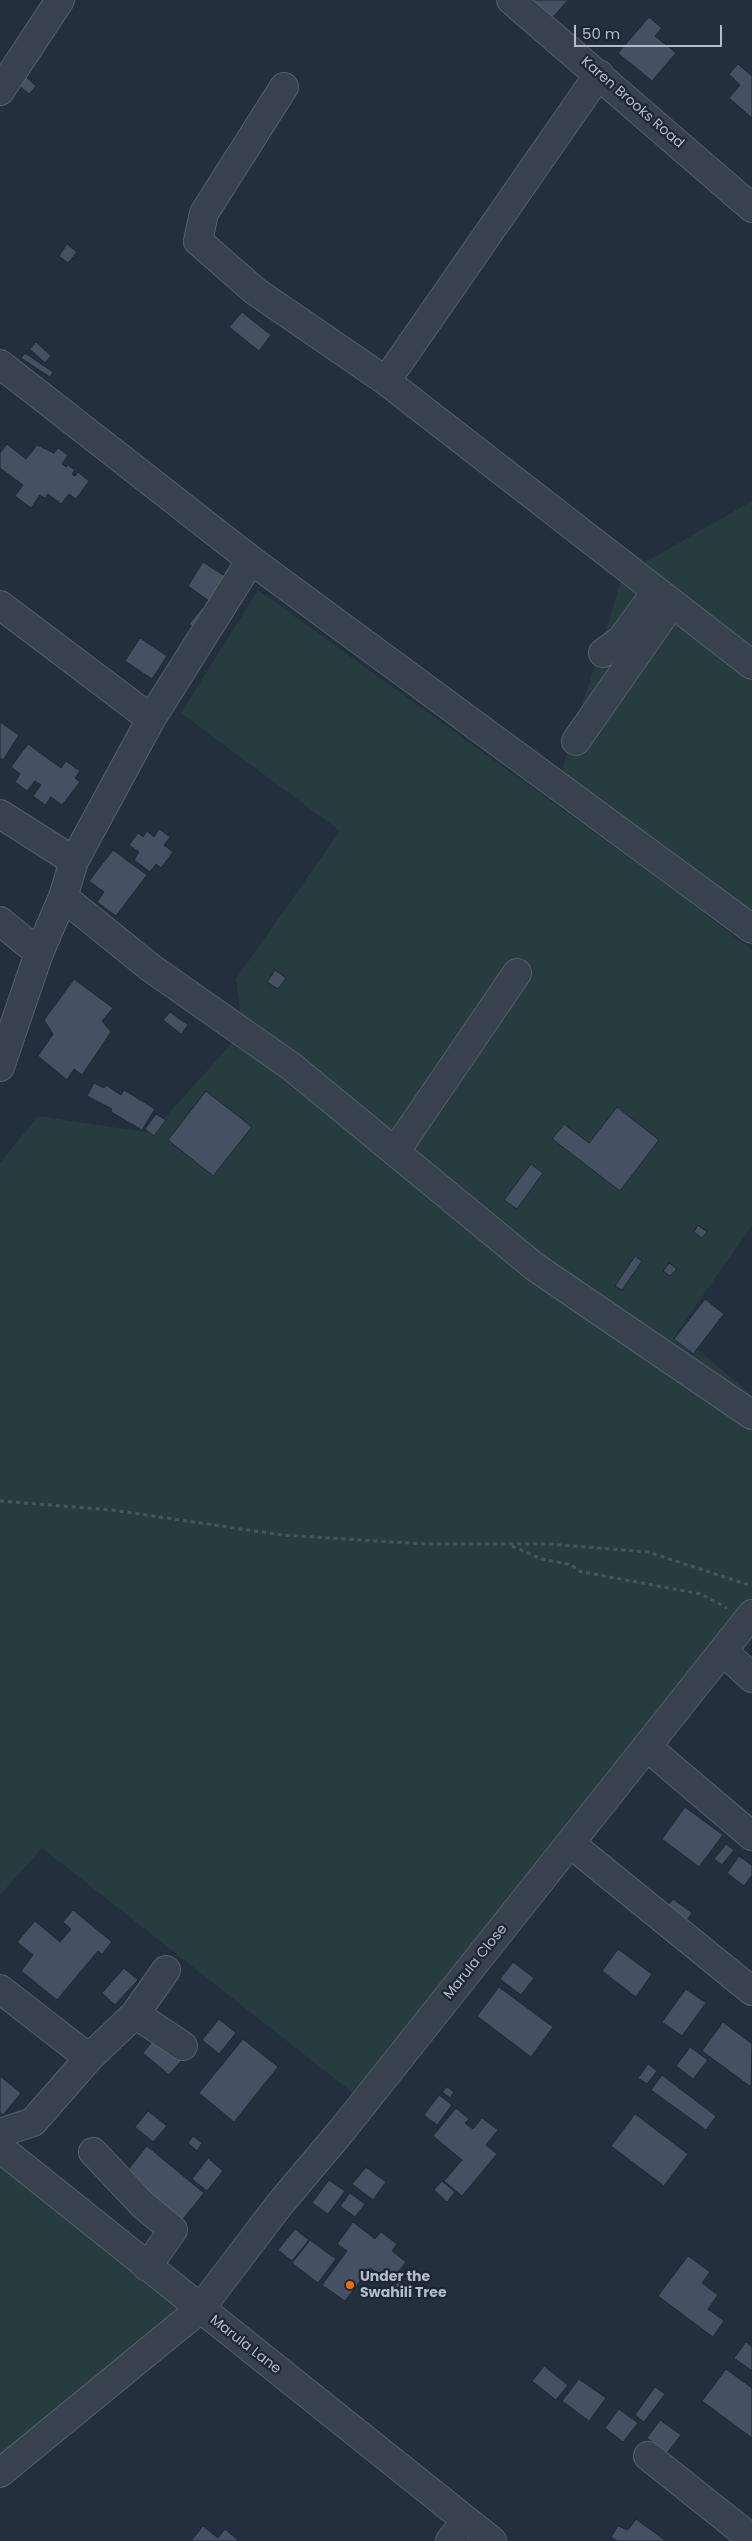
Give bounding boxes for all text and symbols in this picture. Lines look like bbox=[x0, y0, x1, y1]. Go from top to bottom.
scale bar bbox=[577, 15, 724, 47]
text: 50 m bbox=[582, 23, 620, 44]
street label: Karen Brooks Road bbox=[577, 54, 687, 152]
street label: Marula Close bbox=[441, 1921, 511, 2003]
place label: Under the Swahili Tree bbox=[360, 2269, 447, 2302]
marker: Under the Swahili Tree bbox=[344, 2279, 356, 2291]
street label: Marula Lane bbox=[206, 2312, 284, 2378]

